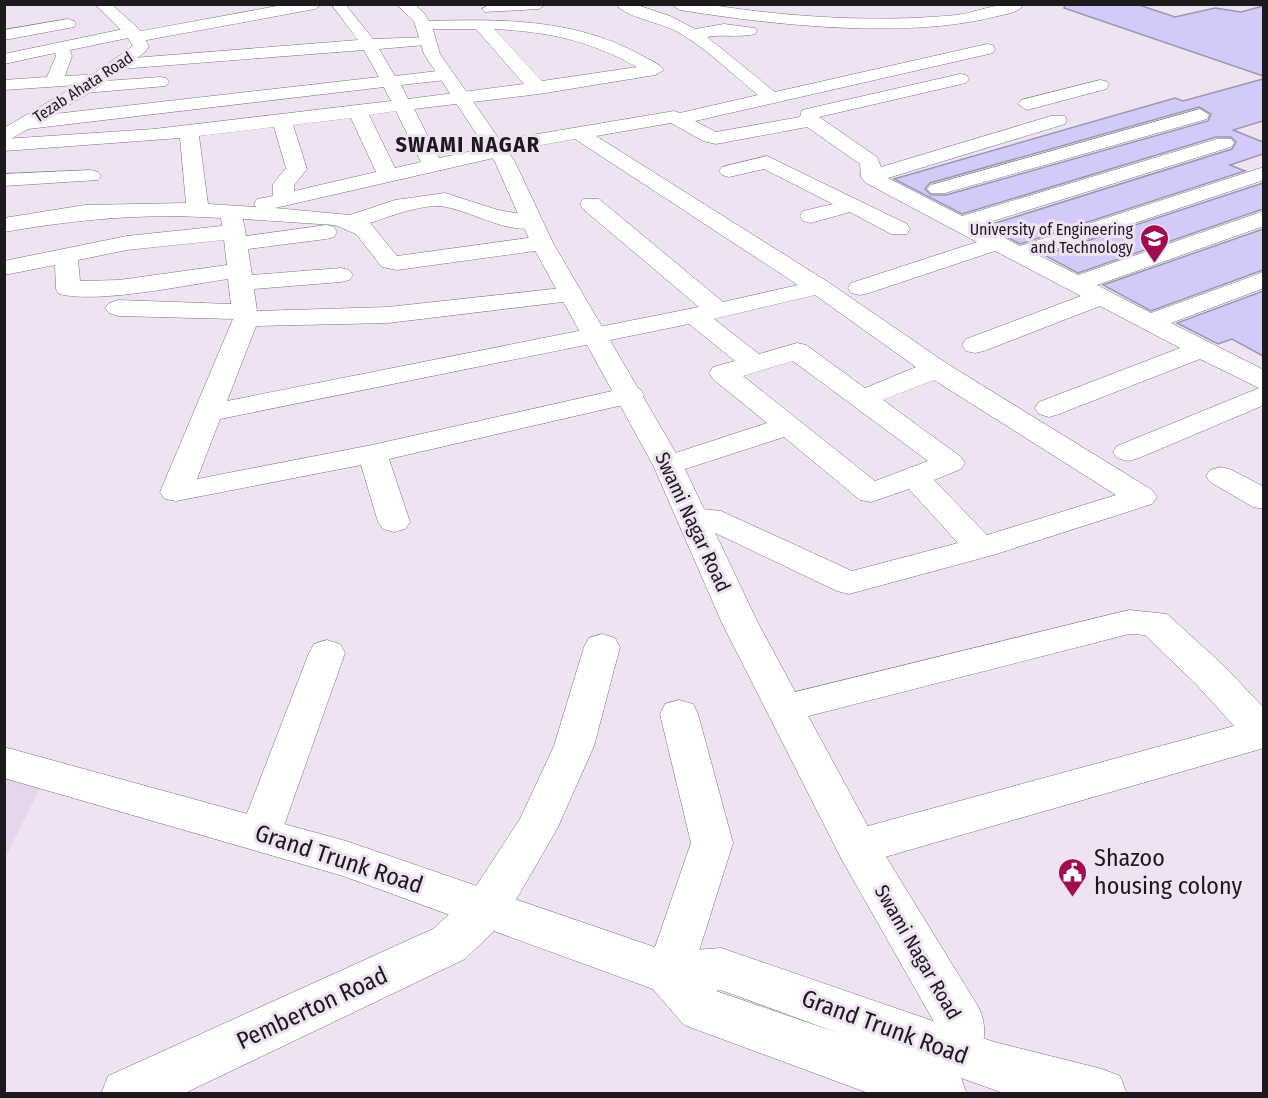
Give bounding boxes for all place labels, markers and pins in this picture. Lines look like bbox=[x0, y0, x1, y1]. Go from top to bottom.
place label: University of Engineering and Technology bbox=[970, 220, 1134, 257]
school or university icon: University of Engineering and Technology bbox=[1138, 222, 1170, 264]
place label: Shazoo housing colony bbox=[1094, 844, 1242, 900]
public building icon: Shazoo housing colony bbox=[1057, 856, 1089, 898]

